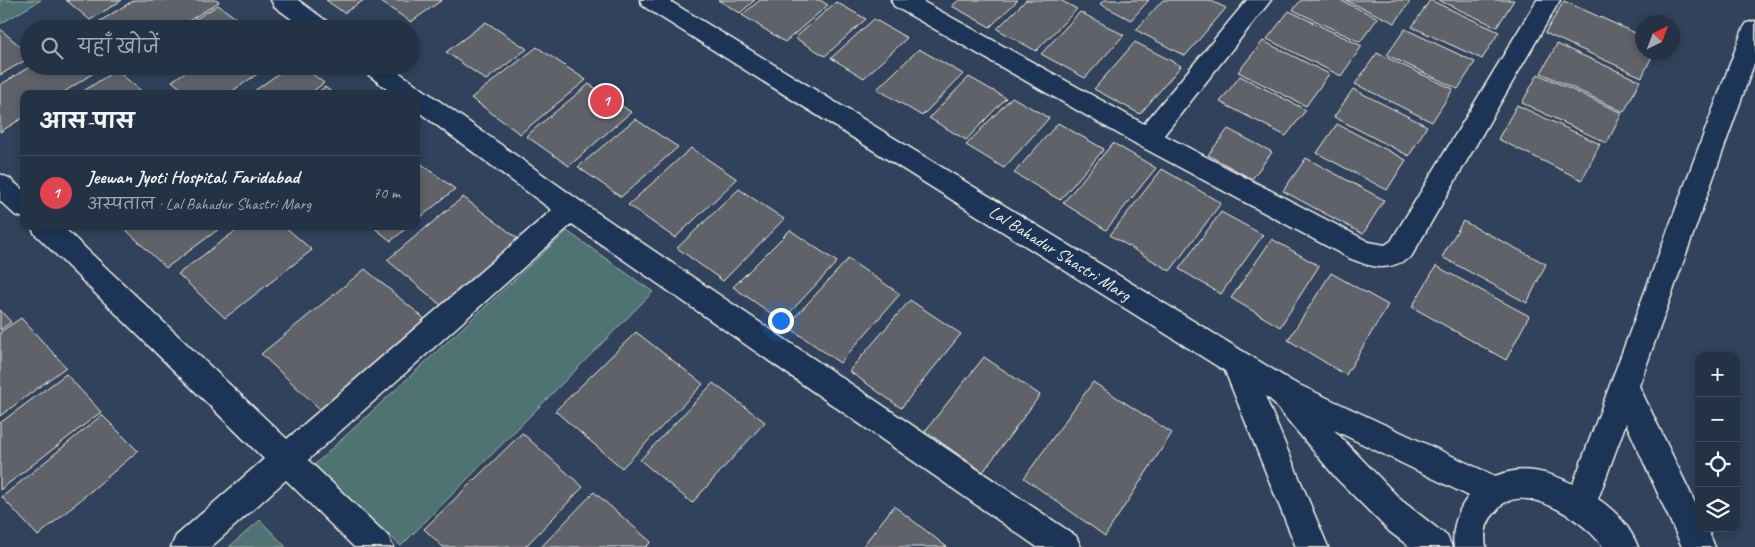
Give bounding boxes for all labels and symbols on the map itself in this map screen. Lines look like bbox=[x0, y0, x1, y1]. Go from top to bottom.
north arrow bbox=[1635, 15, 1680, 60]
pin: 1 bbox=[590, 82, 622, 120]
street label: Lal Bahadur Shastri Marg bbox=[985, 200, 1137, 307]
your location bbox=[768, 308, 794, 334]

